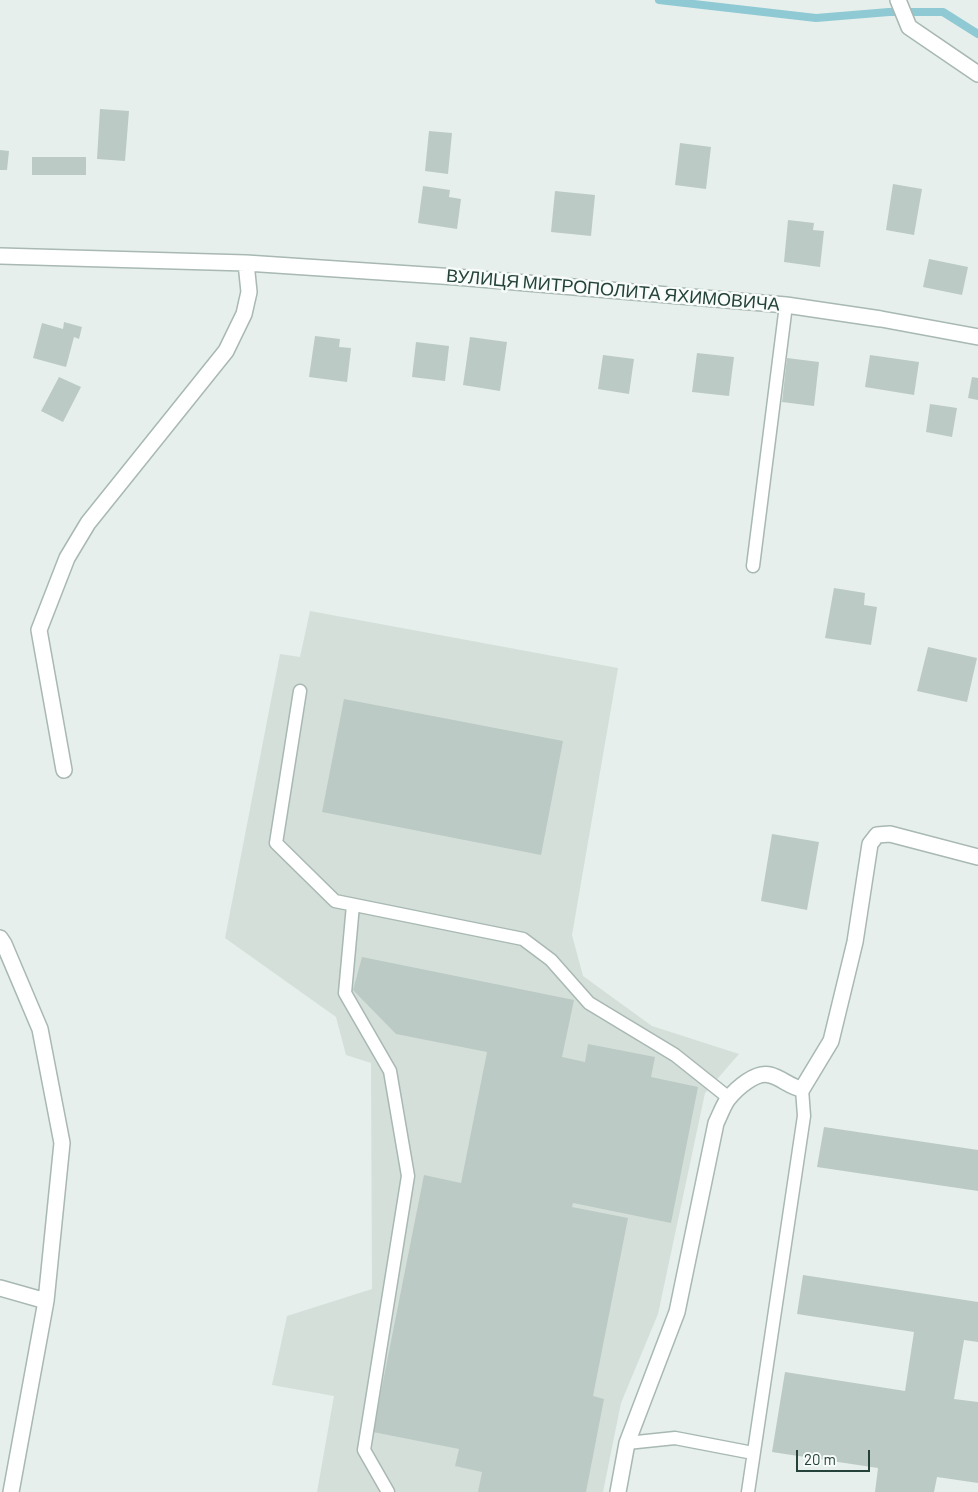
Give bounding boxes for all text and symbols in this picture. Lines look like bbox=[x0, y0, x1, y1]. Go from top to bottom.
street label: ВУЛИЦЯ МИТРОПОЛИТА ЯХИМОВИЧА bbox=[445, 265, 781, 315]
scale bar bbox=[798, 1440, 872, 1472]
text: 20 m bbox=[804, 1450, 836, 1468]

